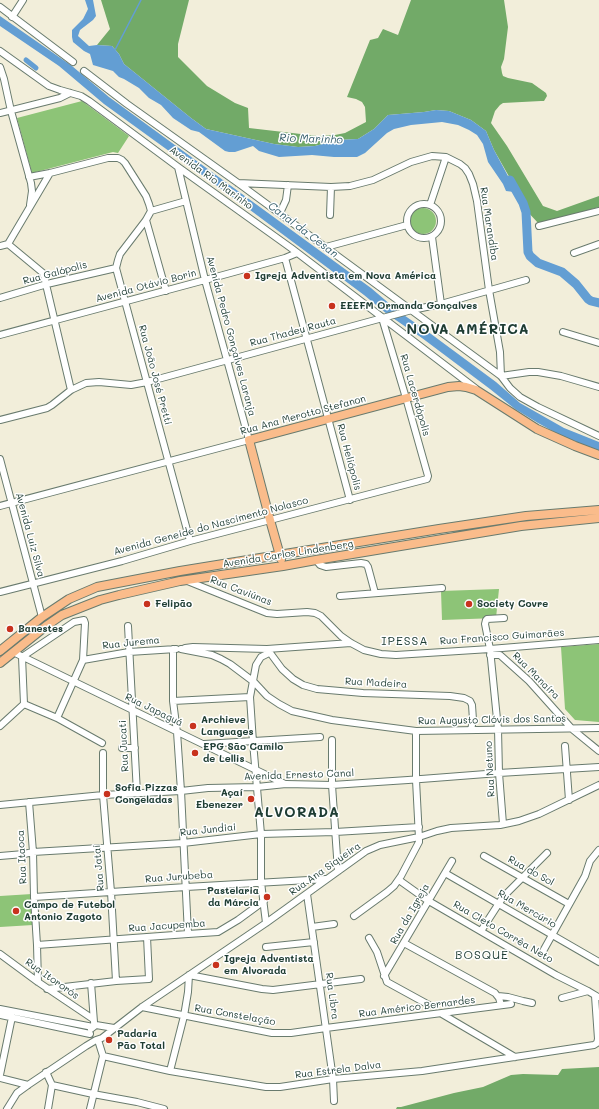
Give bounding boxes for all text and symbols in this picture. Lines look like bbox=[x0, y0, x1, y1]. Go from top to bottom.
water label: Rio Marinho bbox=[279, 131, 343, 147]
street label: Avenida Rio Marinho bbox=[167, 144, 255, 212]
street label: Rua Marandiba bbox=[477, 186, 501, 262]
water label: Canal da Cesan bbox=[265, 199, 341, 261]
street label: Avenida Pedro Gonçalves Laranja bbox=[204, 255, 258, 417]
street label: Rua Galópolis bbox=[22, 259, 88, 287]
street label: Avenida Otávio Borin bbox=[94, 267, 198, 305]
place label: Igreja Adventista em Nova América bbox=[255, 270, 436, 282]
marker: Igreja Adventista em Nova América bbox=[242, 271, 252, 281]
place label: EEEFM Ormanda Gonçalves bbox=[340, 300, 477, 312]
marker: EEEFM Ormanda Gonçalves bbox=[327, 301, 337, 311]
street label: Rua Thadeu Rauta bbox=[249, 315, 337, 349]
district label: NOVA AMÉRICA bbox=[407, 322, 529, 338]
street label: Rua João José Pretti bbox=[136, 324, 174, 426]
street label: Rua Lacerdópolis bbox=[398, 353, 432, 437]
street label: Rua Ana Merotto Stefanon bbox=[239, 392, 367, 438]
street label: Rua Heliópolis bbox=[334, 422, 364, 492]
street label: Avenida Luiz Silva bbox=[13, 491, 47, 579]
street label: Avenida Geneide do Nascimento Nolasco bbox=[113, 494, 309, 558]
street label: Avenida Carlos Lindenberg bbox=[222, 538, 354, 570]
street label: Rua Caviúnas bbox=[208, 574, 274, 608]
place label: Felipão bbox=[155, 598, 192, 610]
place label: Society Covre bbox=[477, 598, 548, 610]
marker: Felipão bbox=[142, 599, 152, 609]
marker: Society Covre bbox=[464, 599, 474, 609]
place label: Banestes bbox=[18, 623, 63, 635]
marker: Banestes bbox=[5, 624, 15, 634]
street label: Rua Francisco Guimarães bbox=[439, 627, 565, 647]
street label: Rua Jurema bbox=[102, 634, 160, 652]
district label: IPESSA bbox=[381, 634, 429, 648]
street label: Rua Manaíra bbox=[510, 650, 562, 702]
street label: Rua Madeira bbox=[345, 675, 407, 691]
street label: Rua Japaguá bbox=[123, 691, 185, 729]
street label: Rua Augusto Clóvis dos Santos bbox=[418, 713, 566, 727]
place label: Archieve Languages bbox=[201, 714, 253, 738]
street label: Rua Jucati bbox=[117, 720, 131, 772]
marker: Archieve Languages bbox=[188, 721, 198, 731]
place label: EPG São Camilo de Lellis bbox=[203, 741, 283, 764]
street label: Rua Netuno bbox=[483, 741, 497, 797]
marker: EPG São Camilo de Lellis bbox=[190, 748, 200, 758]
street label: Avenida Ernesto Canal bbox=[244, 767, 354, 783]
place label: Sofia Pizzas Congeladas bbox=[115, 782, 177, 806]
place label: Açaí Ebenezer bbox=[196, 787, 243, 810]
marker: Sofia Pizzas Congeladas bbox=[102, 789, 112, 799]
marker: Açaí Ebenezer bbox=[246, 794, 256, 804]
district label: ALVORADA bbox=[254, 805, 340, 821]
street label: Rua Jundiai bbox=[179, 821, 237, 839]
street label: Rua Itaoca bbox=[15, 830, 29, 884]
street label: Rua Ana Siqueira bbox=[287, 840, 363, 898]
street label: Rua Jataí bbox=[91, 844, 107, 892]
street label: Rua do Sol bbox=[506, 853, 556, 889]
street label: Rua Jurubeba bbox=[145, 869, 213, 885]
street label: Rua da Igreja bbox=[388, 882, 432, 946]
place label: Pastelaria da Márcia bbox=[207, 885, 259, 908]
street label: Rua Mercúrio bbox=[495, 887, 559, 931]
marker: Pastelaria da Márcia bbox=[262, 892, 272, 902]
street label: Rua Cleto Corrêa Neto bbox=[451, 898, 555, 966]
place label: Campo de Futebol Antonio Zagoto bbox=[24, 899, 115, 922]
marker: Campo de Futebol Antonio Zagoto bbox=[11, 906, 21, 916]
street label: Rua Jacupemba bbox=[128, 917, 206, 935]
district label: BOSQUE bbox=[455, 948, 509, 962]
place label: Igreja Adventista em Alvorada bbox=[224, 953, 314, 976]
street label: Rua Itororós bbox=[23, 956, 81, 1002]
marker: Igreja Adventista em Alvorada bbox=[211, 960, 221, 970]
street label: Rua Libra bbox=[323, 972, 341, 1020]
street label: Rua Américo Bernardes bbox=[358, 994, 476, 1020]
street label: Rua Constelação bbox=[194, 1002, 276, 1028]
place label: Padaria Pão Total bbox=[117, 1028, 165, 1052]
marker: Padaria Pão Total bbox=[104, 1035, 114, 1045]
street label: Rua Estrela Dalva bbox=[294, 1059, 382, 1081]

